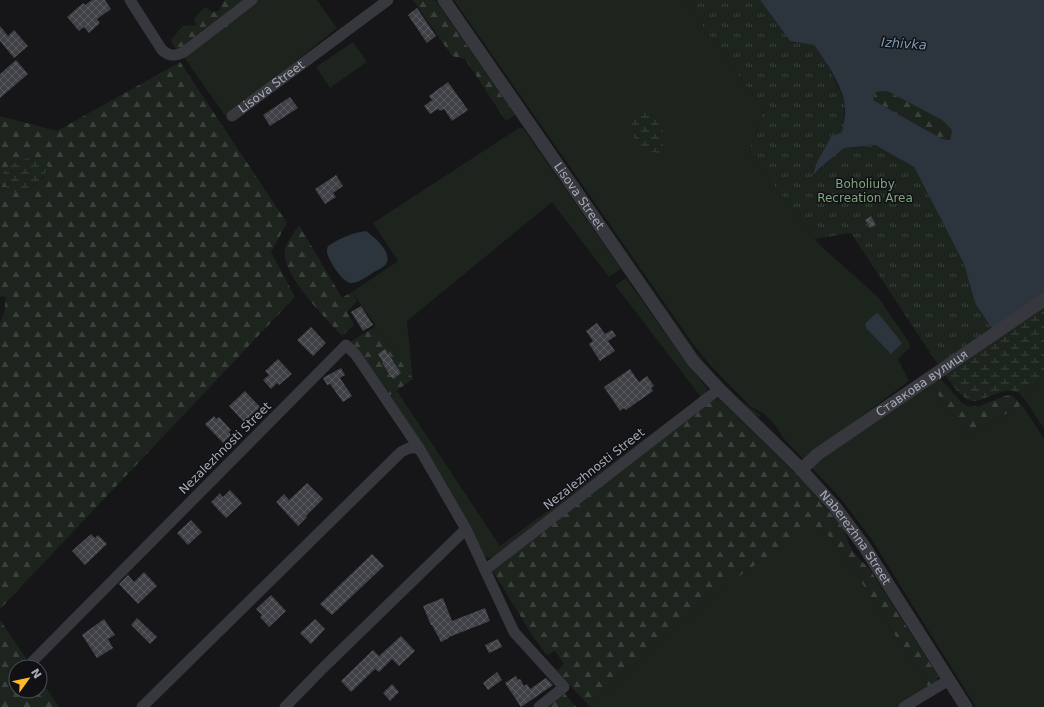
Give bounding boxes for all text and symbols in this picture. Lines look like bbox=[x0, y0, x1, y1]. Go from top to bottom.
water label: Izhivka bbox=[881, 34, 927, 53]
street label: Lisova Street bbox=[236, 58, 307, 116]
street label: Lisova Street bbox=[551, 160, 607, 232]
park label: Boholiuby Recreation Area bbox=[817, 177, 913, 205]
street label: Ставкова вулиця bbox=[873, 347, 970, 419]
street label: Nezalezhnosti Street bbox=[176, 399, 274, 497]
street label: Nezalezhnosti Street bbox=[541, 425, 647, 513]
street label: Naberezhna Street bbox=[817, 488, 894, 588]
north arrow bbox=[8, 659, 48, 699]
text: N bbox=[28, 666, 44, 681]

